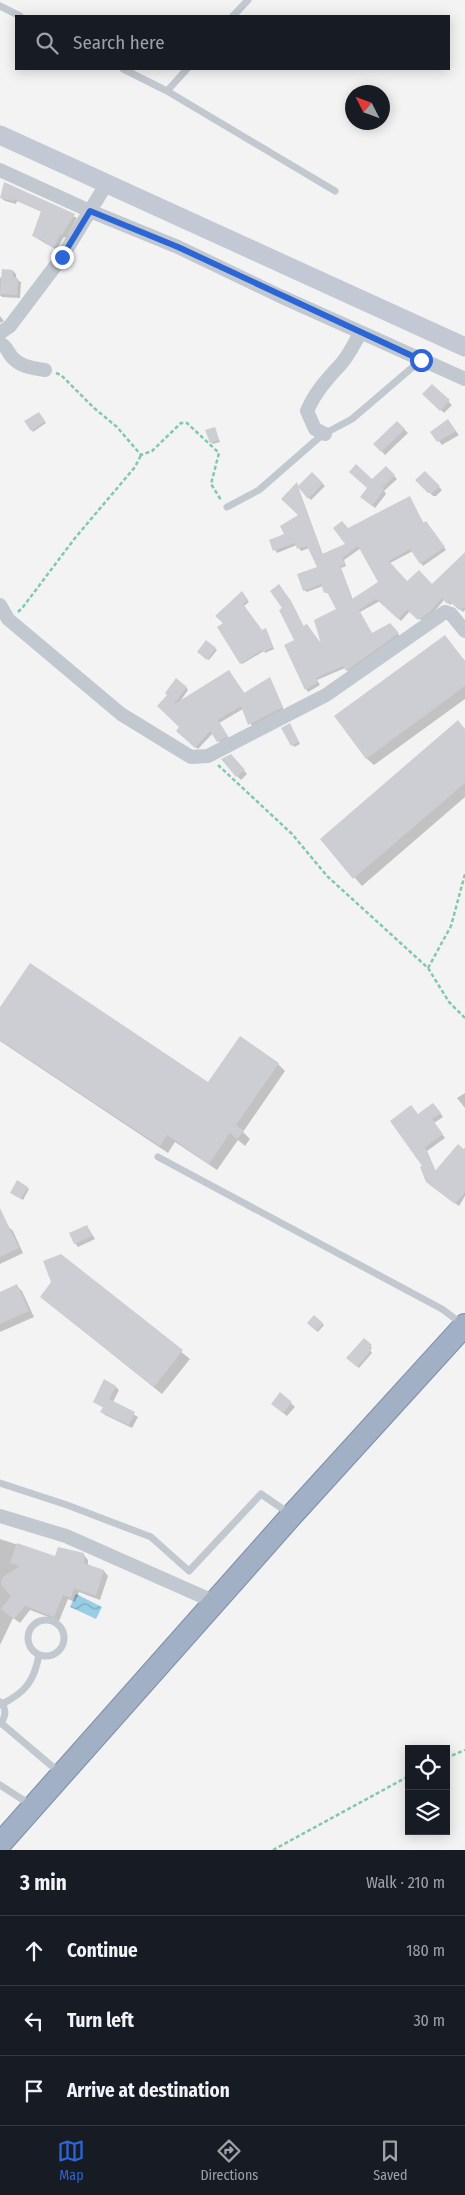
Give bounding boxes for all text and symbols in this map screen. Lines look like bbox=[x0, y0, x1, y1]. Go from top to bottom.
search box bbox=[15, 15, 450, 70]
icon: search bbox=[33, 29, 61, 57]
text: Search here bbox=[73, 31, 165, 54]
north arrow bbox=[345, 85, 390, 130]
route end bbox=[51, 246, 74, 269]
route start bbox=[410, 349, 433, 372]
map controls bbox=[405, 1745, 450, 1835]
button: locate bbox=[405, 1745, 450, 1790]
button: layers bbox=[405, 1790, 450, 1835]
text: 3 min bbox=[20, 1870, 67, 1896]
text: Walk · 210 m bbox=[366, 1873, 445, 1892]
icon: ahead bbox=[20, 1937, 48, 1965]
text: Continue bbox=[67, 1939, 138, 1962]
text: 180 m bbox=[406, 1941, 445, 1960]
icon: left bbox=[20, 2007, 48, 2035]
text: Turn left bbox=[67, 2009, 134, 2032]
text: 30 m bbox=[413, 2011, 445, 2030]
icon: arrive bbox=[20, 2077, 48, 2105]
text: Arrive at destination bbox=[67, 2079, 230, 2102]
tab: Map bbox=[57, 2137, 85, 2184]
tab: Directions bbox=[200, 2137, 258, 2184]
tab: Saved bbox=[373, 2137, 408, 2184]

